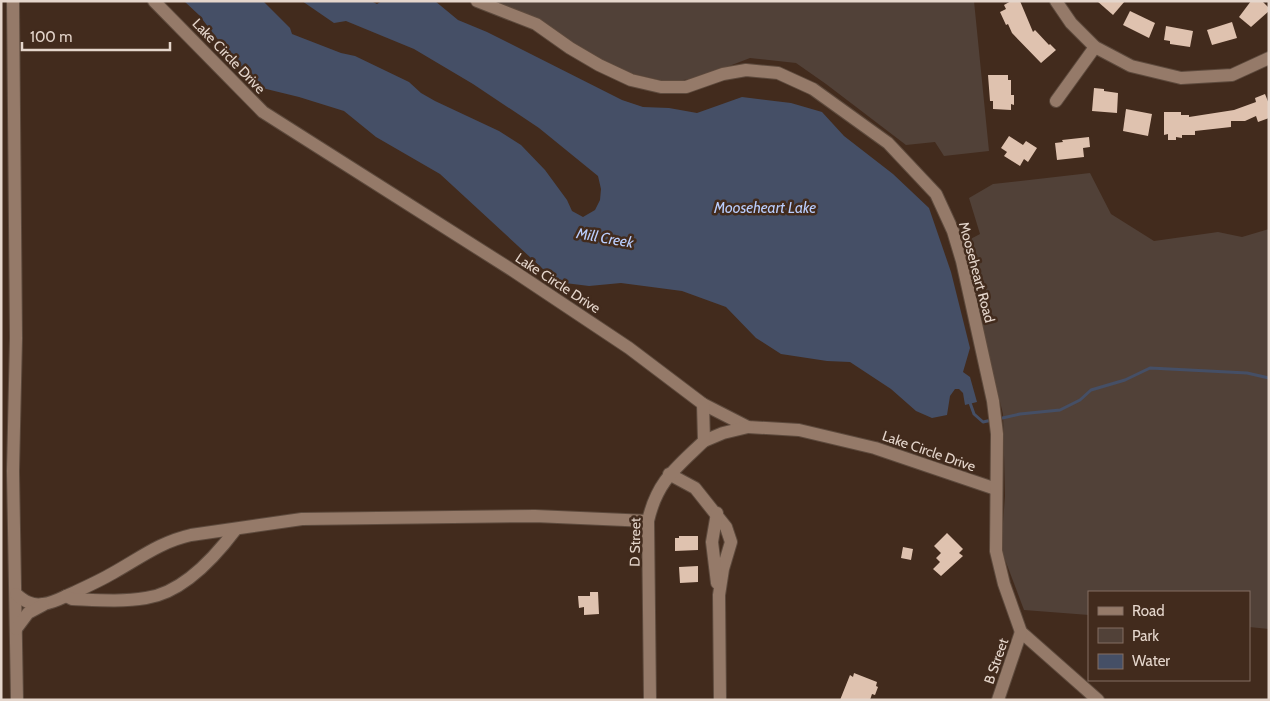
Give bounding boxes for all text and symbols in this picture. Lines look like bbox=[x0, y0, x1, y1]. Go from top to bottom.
street label: Lake Circle Drive bbox=[189, 15, 269, 97]
scale bar bbox=[22, 20, 170, 52]
text: 100 m bbox=[30, 28, 72, 46]
water label: Mooseheart Lake bbox=[713, 199, 816, 217]
street label: Mooseheart Road bbox=[955, 220, 999, 324]
water label: Mill Creek bbox=[574, 224, 635, 252]
street label: Lake Circle Drive bbox=[512, 249, 604, 317]
street label: Lake Circle Drive bbox=[880, 427, 978, 475]
street label: D Street bbox=[626, 517, 644, 567]
legend bbox=[1088, 591, 1250, 681]
text: Road bbox=[1132, 602, 1165, 620]
text: Park bbox=[1132, 627, 1159, 645]
street label: B Street bbox=[980, 635, 1012, 686]
text: Water bbox=[1132, 652, 1170, 670]

